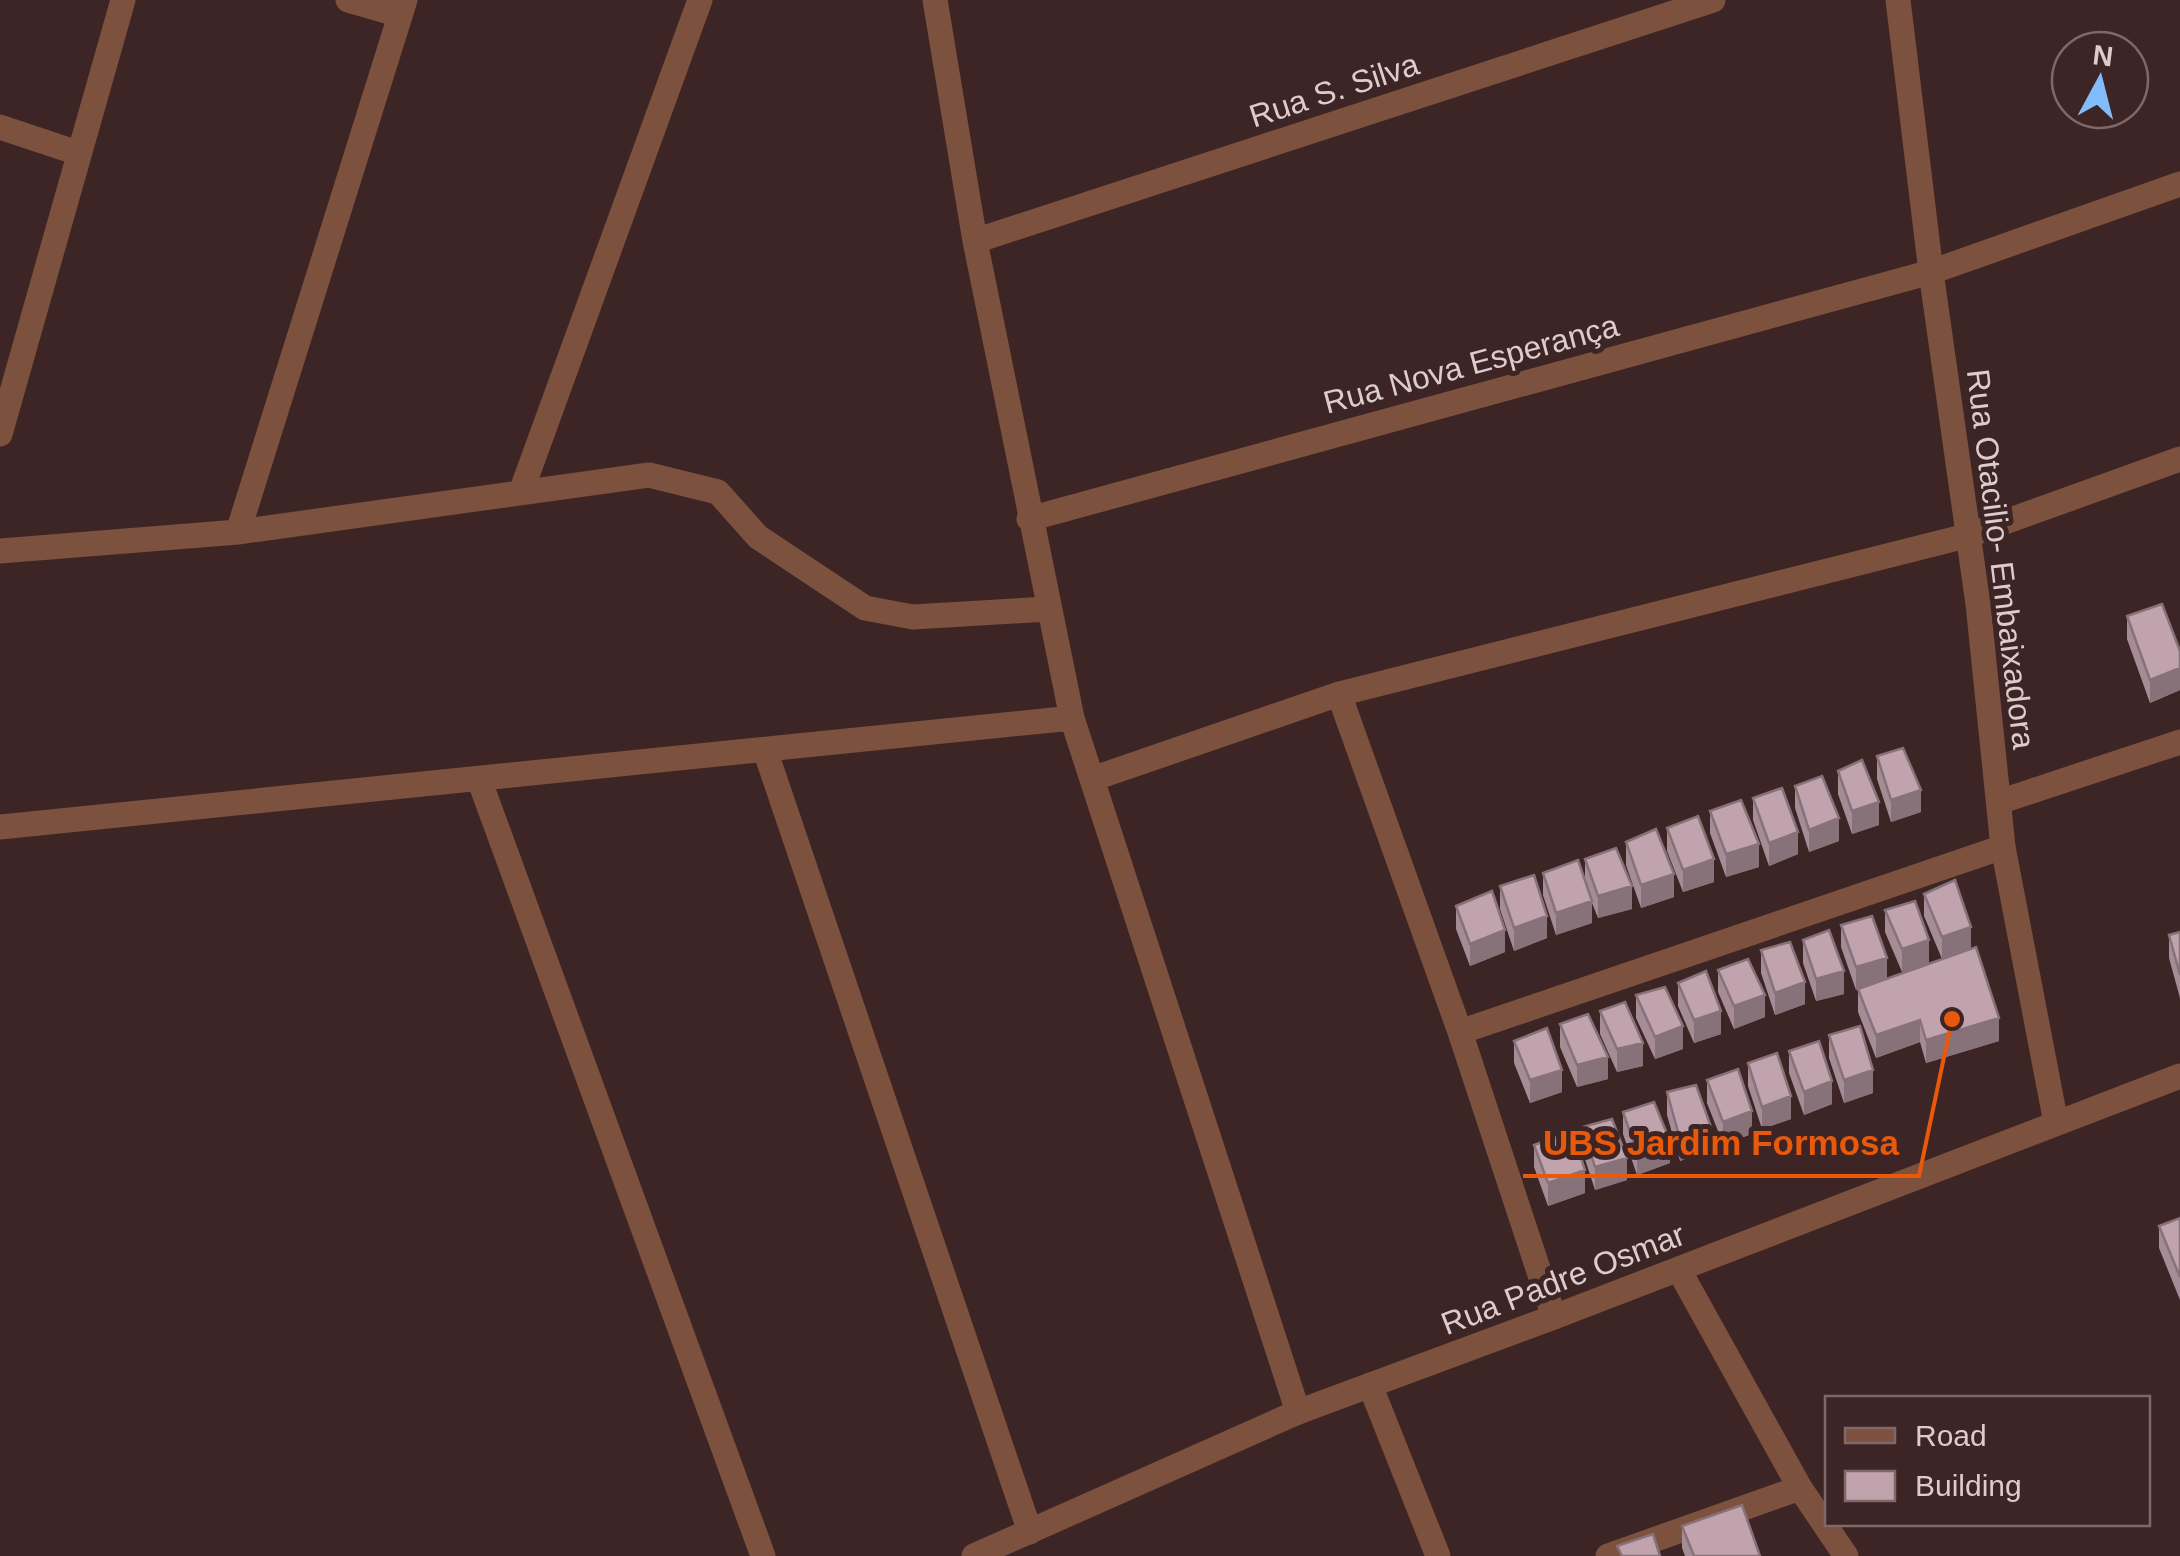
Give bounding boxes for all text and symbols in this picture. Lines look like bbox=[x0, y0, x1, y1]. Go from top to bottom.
north arrow bbox=[2050, 30, 2150, 130]
text: N bbox=[2091, 39, 2115, 72]
street label: Rua S. Silva bbox=[1245, 46, 1423, 134]
street label: Rua Nova Esperança bbox=[1319, 307, 1623, 421]
street label: Rua Otacilio- Embaixadora bbox=[1960, 367, 2042, 751]
callout: UBS Jardim Formosa bbox=[1523, 1111, 1919, 1176]
text: UBS Jardim Formosa bbox=[1543, 1123, 1899, 1162]
street label: Rua Padre Osmar bbox=[1436, 1216, 1690, 1342]
legend bbox=[1825, 1396, 2150, 1526]
text: Road bbox=[1915, 1419, 1987, 1452]
text: Building bbox=[1915, 1469, 2022, 1502]

